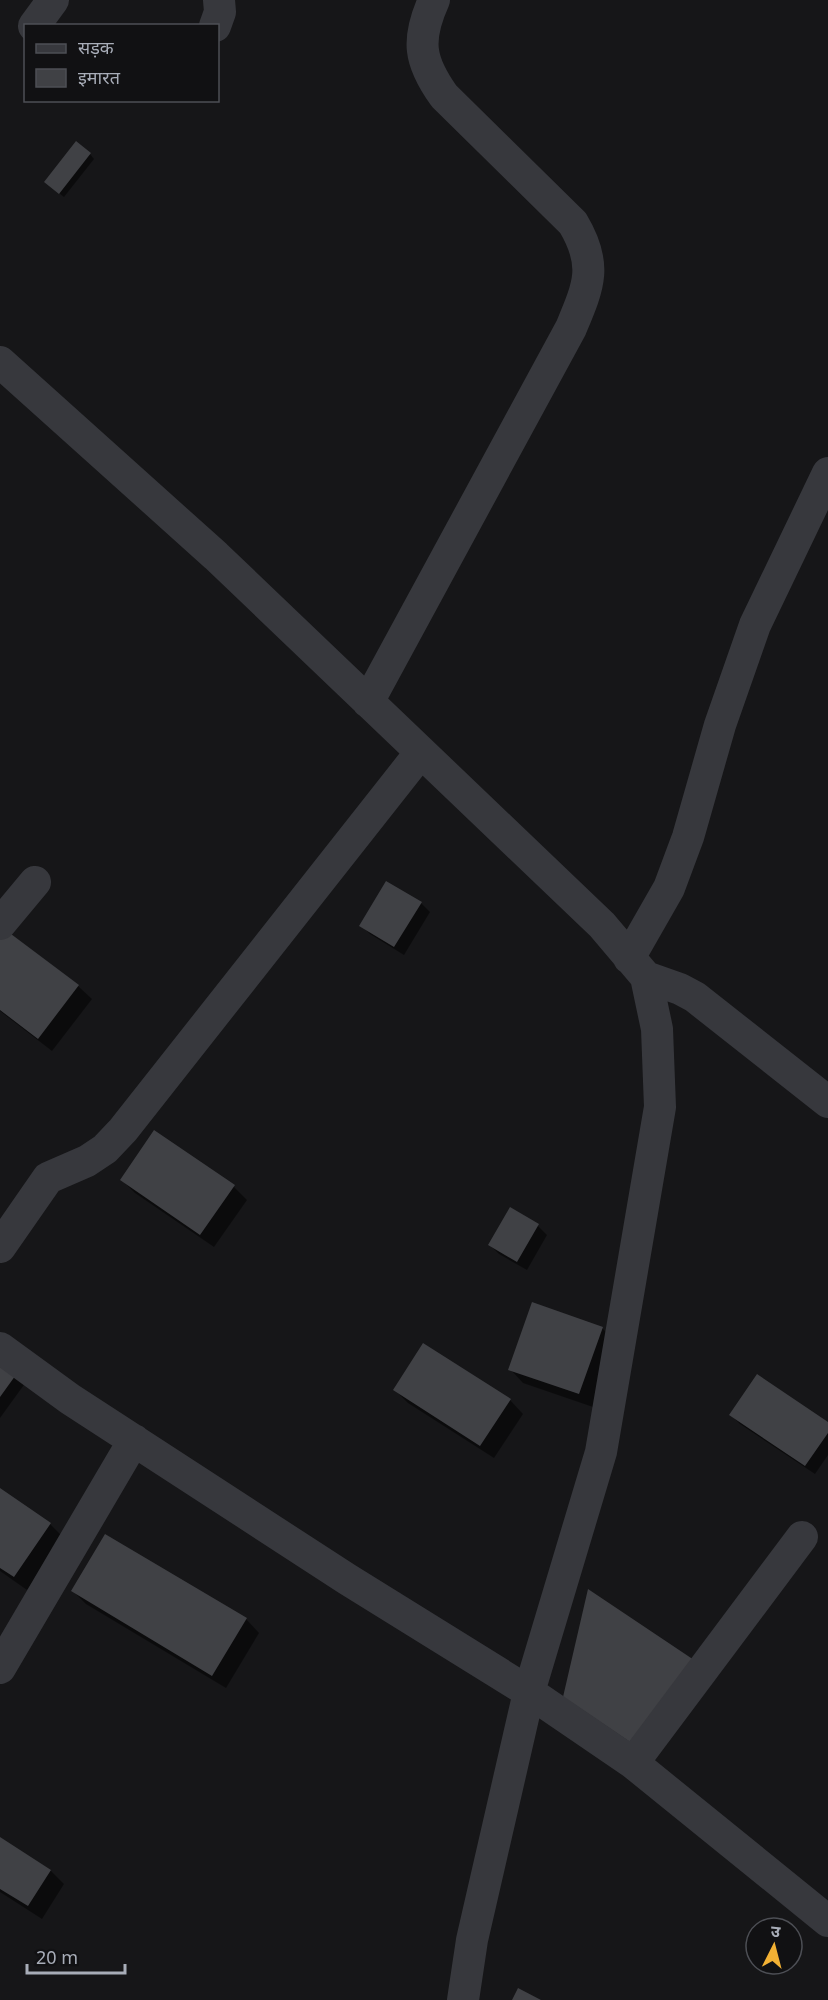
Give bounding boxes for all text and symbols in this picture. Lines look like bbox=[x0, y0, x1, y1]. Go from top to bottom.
legend bbox=[24, 24, 219, 102]
text: सड़क bbox=[78, 35, 115, 59]
text: इमारत bbox=[78, 65, 121, 89]
north arrow bbox=[744, 1916, 804, 1976]
text: उ bbox=[770, 1920, 782, 1943]
scale bar bbox=[27, 1937, 124, 1975]
text: 20 m bbox=[36, 1945, 78, 1969]

